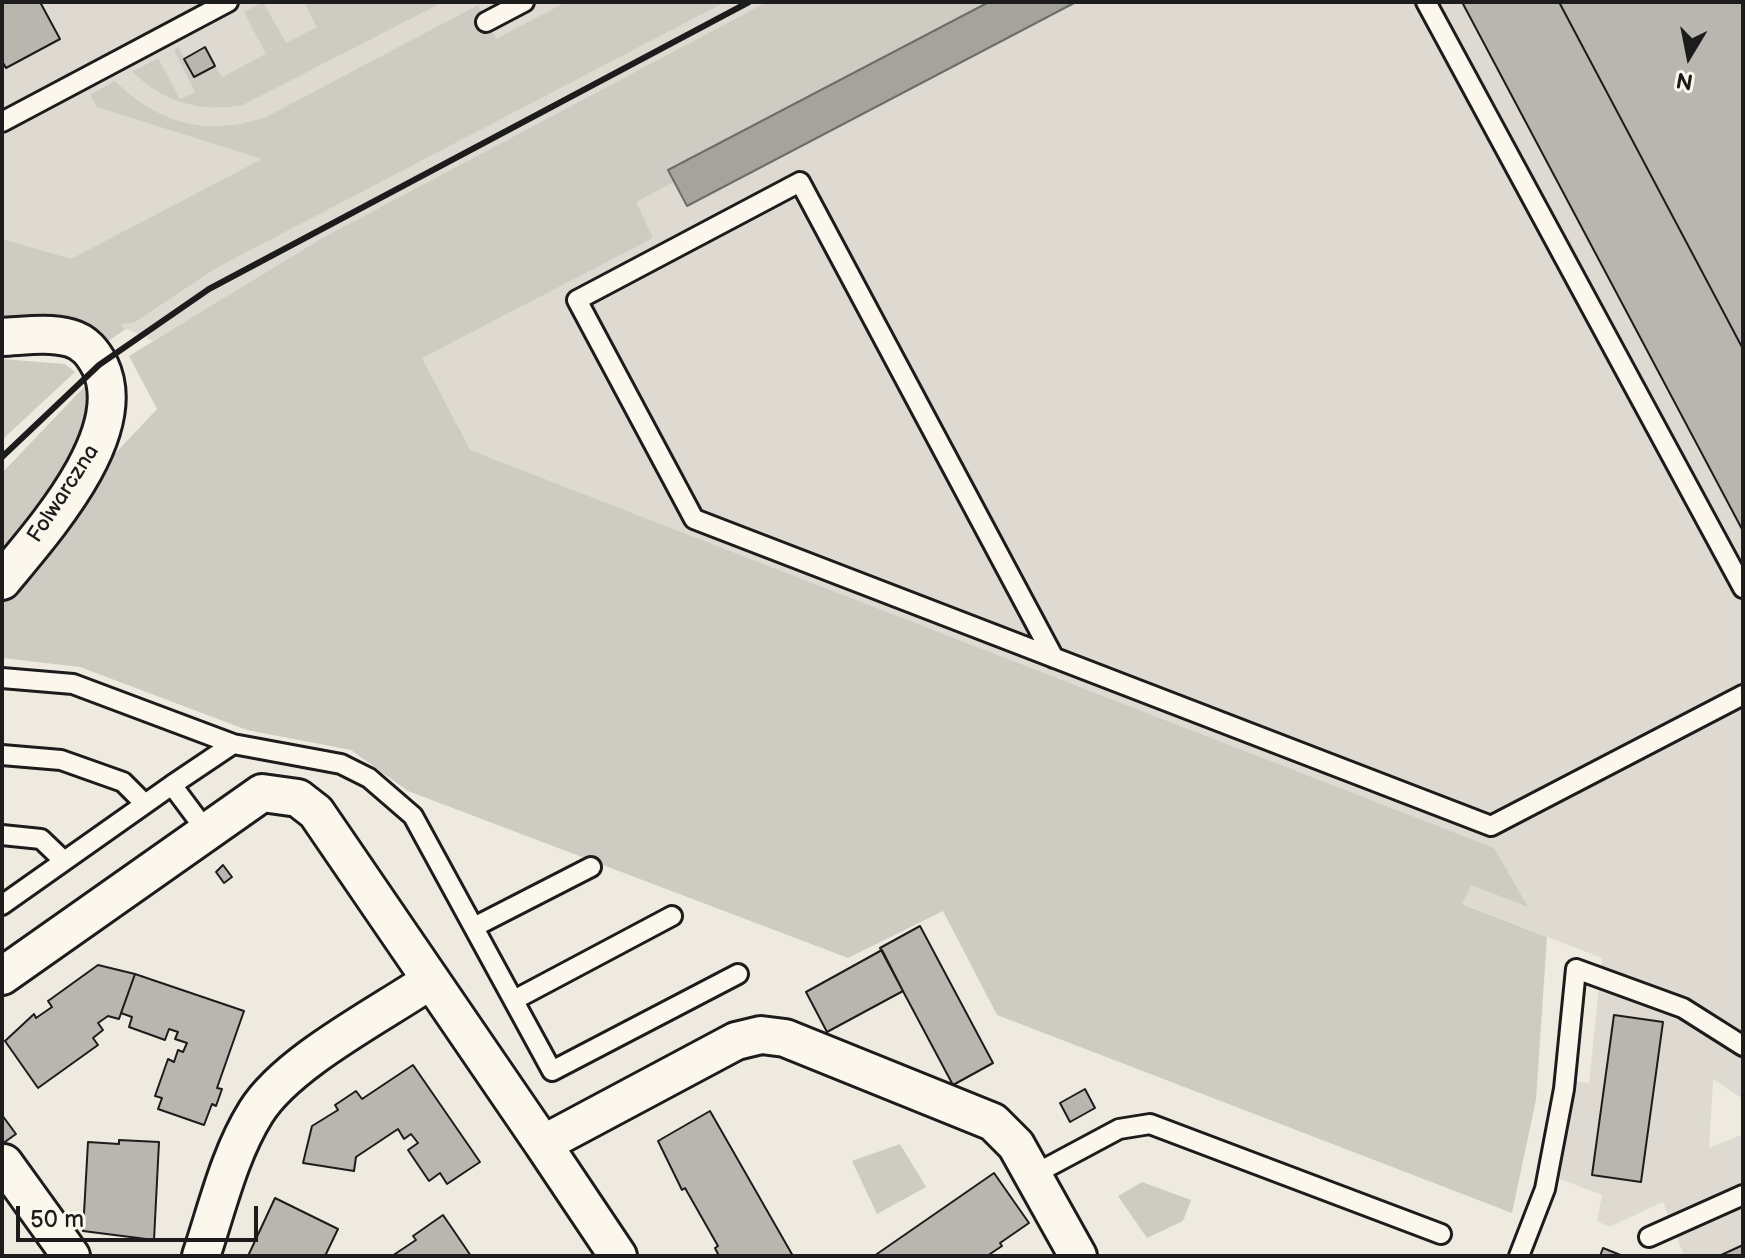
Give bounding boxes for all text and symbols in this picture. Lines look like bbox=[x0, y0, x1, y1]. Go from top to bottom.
north arrow bbox=[1649, 16, 1729, 96]
text: N bbox=[1674, 65, 1695, 95]
street label: Folwarczna bbox=[23, 440, 105, 548]
scale bar bbox=[20, 1190, 262, 1240]
text: 50 m bbox=[30, 1205, 84, 1234]

